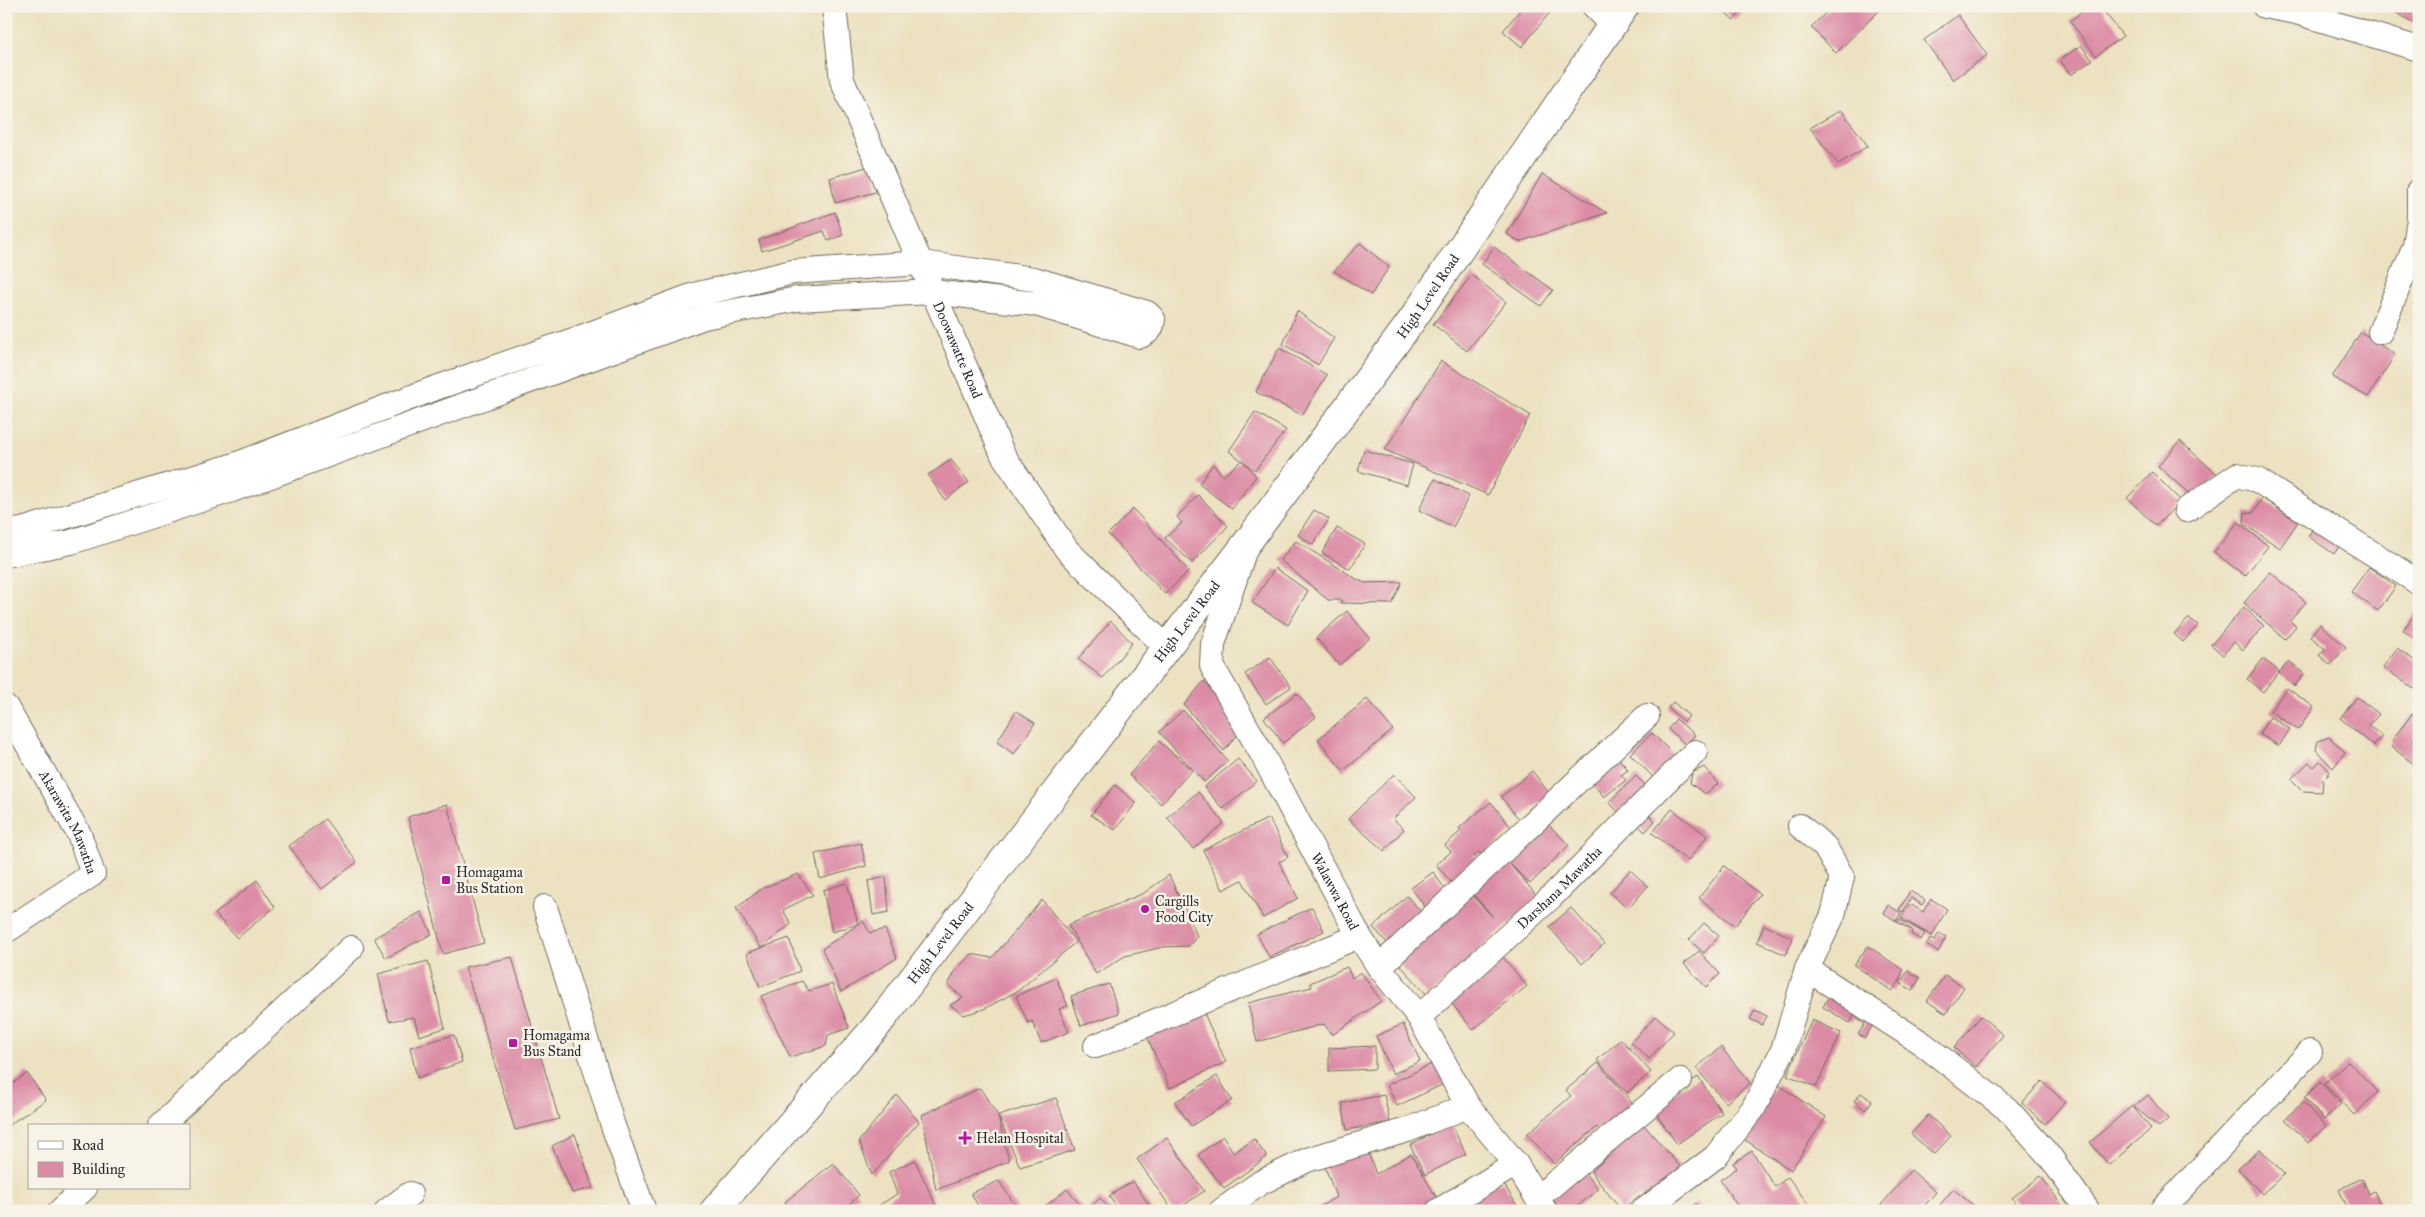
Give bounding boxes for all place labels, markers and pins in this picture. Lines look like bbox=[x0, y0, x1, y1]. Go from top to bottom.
place label: Homagama Bus Station bbox=[456, 864, 524, 897]
marker: Homagama Bus Station bbox=[440, 874, 452, 886]
place label: Cargills Food City bbox=[1155, 893, 1213, 926]
marker: Cargills Food City bbox=[1139, 903, 1151, 915]
place label: Homagama Bus Stand bbox=[523, 1027, 590, 1060]
marker: Homagama Bus Stand bbox=[507, 1037, 519, 1049]
place label: Helan Hospital bbox=[976, 1130, 1064, 1147]
marker: Helan Hospital bbox=[958, 1131, 972, 1145]

